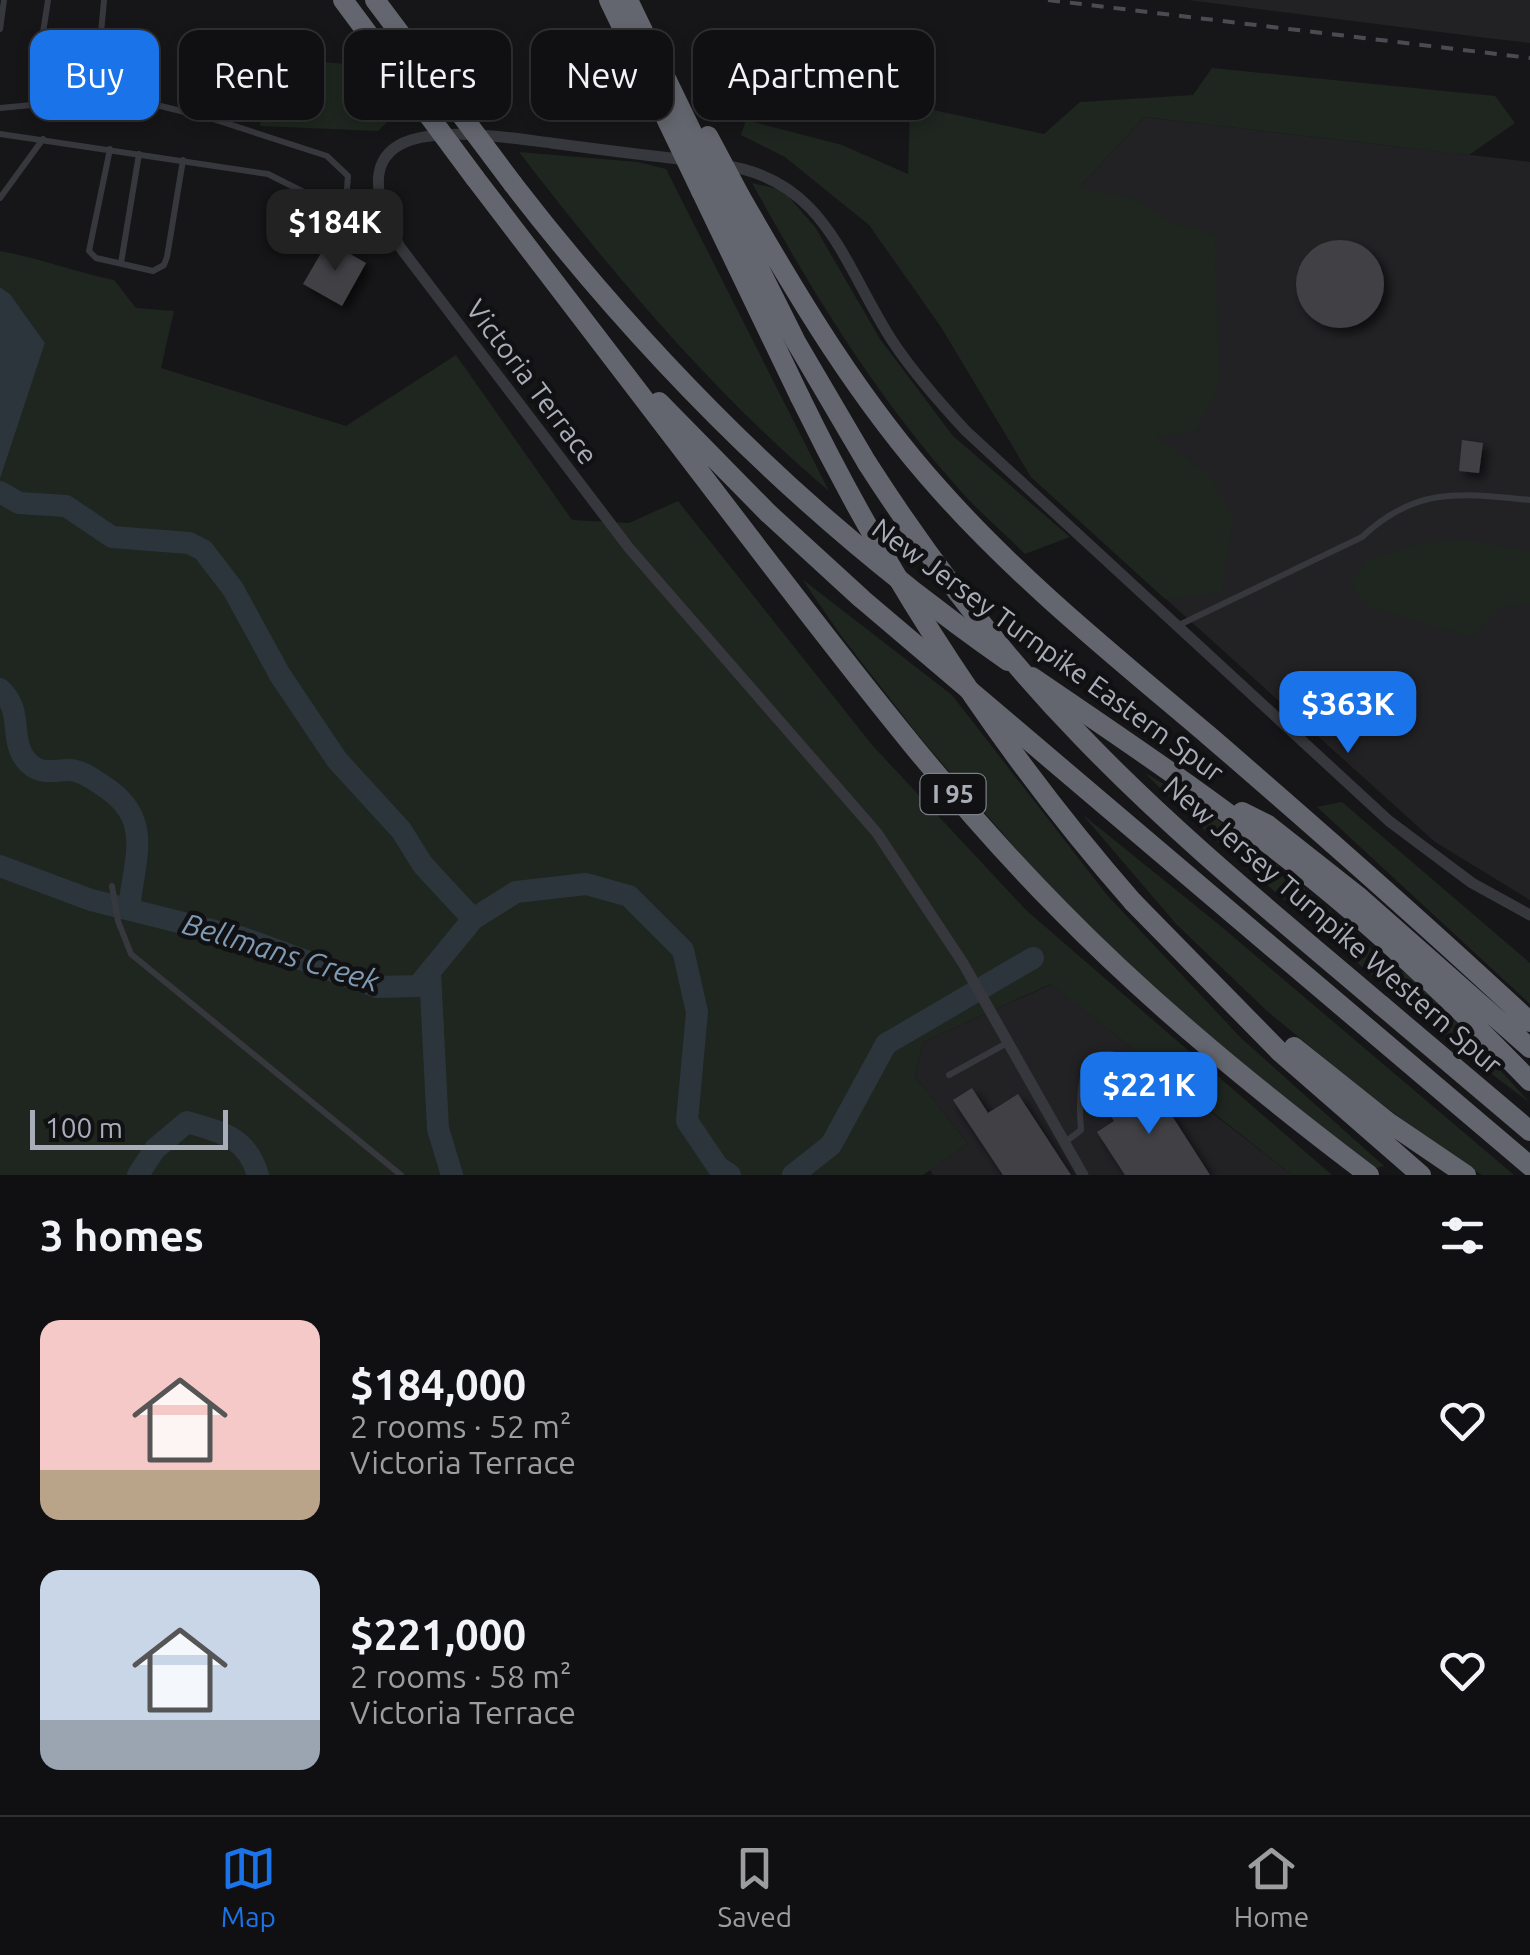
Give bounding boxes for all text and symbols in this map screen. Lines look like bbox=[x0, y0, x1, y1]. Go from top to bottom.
chip: Buy bbox=[30, 30, 159, 120]
chip: Rent bbox=[179, 30, 324, 120]
chip: Filters bbox=[344, 30, 511, 120]
chip: New bbox=[531, 30, 673, 120]
chip: Apartment bbox=[693, 30, 934, 120]
pin: $184K bbox=[265, 189, 405, 274]
text: $184K bbox=[288, 203, 382, 239]
street label: Victoria Terrace bbox=[461, 293, 604, 470]
street label: New Jersey Turnpike Eastern Spur bbox=[867, 512, 1230, 788]
pin: $363K bbox=[1278, 671, 1418, 756]
text: $363K bbox=[1301, 685, 1395, 721]
street label: New Jersey Turnpike Western Spur bbox=[1158, 770, 1509, 1080]
road number: I 95 bbox=[920, 774, 986, 814]
water label: Bellmans Creek bbox=[179, 906, 384, 998]
pin: $221K bbox=[1079, 1052, 1219, 1137]
text: $221K bbox=[1102, 1066, 1196, 1102]
scale bar bbox=[30, 1105, 228, 1150]
text: 100 m bbox=[45, 1112, 123, 1143]
icon: filters bbox=[1435, 1208, 1490, 1263]
text: 3 homes bbox=[40, 1212, 204, 1259]
icon: home bbox=[120, 1360, 240, 1480]
text: $184,000 bbox=[350, 1361, 526, 1408]
icon: heart bbox=[1435, 1393, 1490, 1448]
text: 2 rooms · 52 m² bbox=[350, 1408, 571, 1444]
text: Victoria Terrace bbox=[350, 1444, 576, 1480]
icon: home bbox=[120, 1610, 240, 1730]
text: $221,000 bbox=[350, 1611, 526, 1658]
icon: heart bbox=[1435, 1643, 1490, 1698]
text: 2 rooms · 58 m² bbox=[350, 1658, 571, 1694]
text: Victoria Terrace bbox=[350, 1694, 576, 1730]
tab: Map bbox=[221, 1841, 276, 1932]
tab: Saved bbox=[718, 1841, 792, 1932]
tab: Home bbox=[1234, 1841, 1309, 1932]

